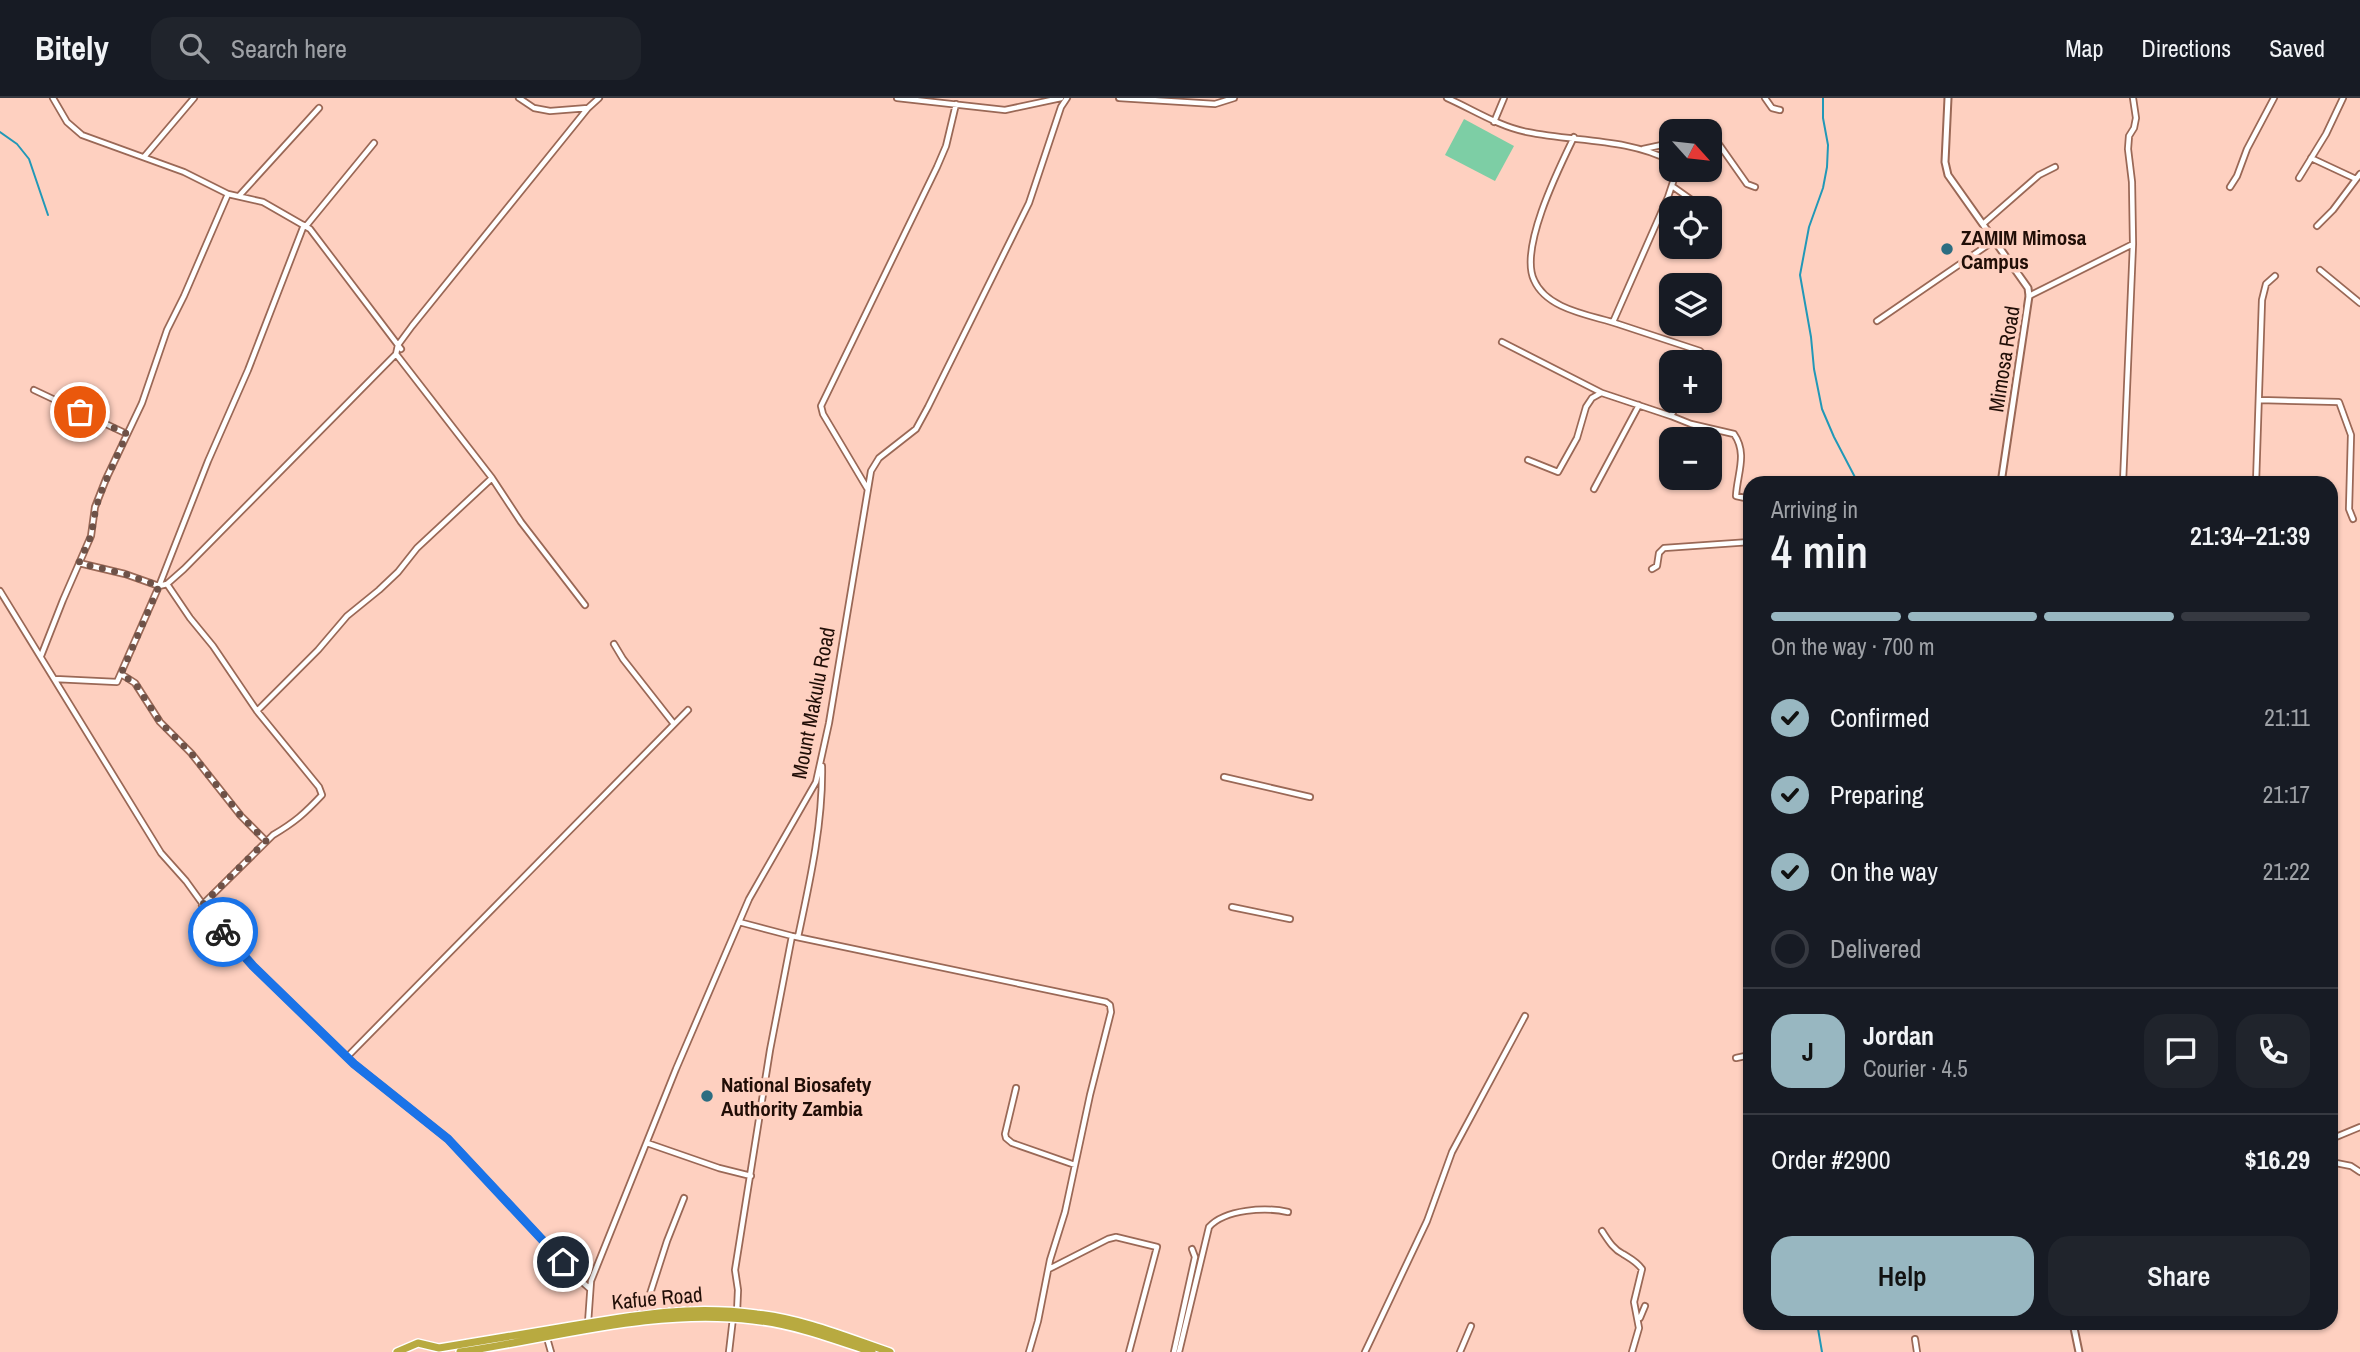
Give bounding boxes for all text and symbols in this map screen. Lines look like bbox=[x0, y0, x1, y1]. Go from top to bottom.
search box bbox=[151, 17, 641, 80]
text: Bitely bbox=[35, 26, 109, 70]
icon: search bbox=[175, 29, 213, 67]
text: Search here bbox=[231, 31, 347, 66]
text: Map bbox=[2065, 32, 2103, 64]
text: Directions bbox=[2141, 32, 2231, 64]
text: Saved bbox=[2269, 32, 2325, 64]
north arrow bbox=[1659, 119, 1722, 182]
map controls bbox=[1659, 119, 1722, 490]
button: locate bbox=[1659, 196, 1722, 259]
place label: ZAMIM Mimosa Campus bbox=[1961, 223, 2087, 276]
marker: ZAMIM Mimosa Campus bbox=[1939, 241, 1955, 257]
button: layers bbox=[1659, 273, 1722, 336]
street label: Mimosa Road bbox=[1981, 304, 2027, 414]
button: + bbox=[1659, 350, 1722, 413]
pin bbox=[50, 382, 110, 442]
icon: bag bbox=[61, 393, 99, 431]
button: − bbox=[1659, 427, 1722, 490]
text: Arriving in bbox=[1771, 494, 1858, 525]
text: 21:34–21:39 bbox=[2190, 518, 2310, 553]
text: 4 min bbox=[1771, 520, 1868, 582]
street label: Mount Makulu Road bbox=[784, 625, 842, 781]
text: On the way · 700 m bbox=[1771, 631, 1935, 662]
icon: check bbox=[1771, 699, 1809, 737]
text: Confirmed bbox=[1830, 700, 1930, 735]
text: 21:11 bbox=[2264, 702, 2310, 733]
icon: check bbox=[1771, 776, 1809, 814]
text: Preparing bbox=[1830, 777, 1924, 812]
text: 21:17 bbox=[2263, 779, 2310, 810]
icon: check bbox=[1771, 853, 1809, 891]
text: On the way bbox=[1830, 854, 1938, 889]
text: 21:22 bbox=[2263, 856, 2310, 887]
courier bbox=[188, 897, 258, 967]
icon: bike bbox=[204, 913, 242, 951]
text: Delivered bbox=[1830, 931, 1921, 966]
button: chat bbox=[2144, 1014, 2218, 1088]
button: phone bbox=[2236, 1014, 2310, 1088]
text: Jordan bbox=[1863, 1018, 1934, 1053]
text: J bbox=[1802, 1034, 1814, 1069]
text: Courier · 4.5 bbox=[1863, 1053, 1968, 1084]
place label: National Biosafety Authority Zambia bbox=[721, 1070, 872, 1123]
marker: National Biosafety Authority Zambia bbox=[699, 1088, 715, 1104]
text: Order #2900 bbox=[1771, 1142, 1891, 1177]
text: $16.29 bbox=[2245, 1142, 2310, 1177]
pin bbox=[533, 1232, 593, 1292]
button: Help bbox=[1771, 1236, 2034, 1316]
button: Share bbox=[2048, 1236, 2310, 1316]
icon: home bbox=[544, 1243, 582, 1281]
street label: Kafue Road bbox=[610, 1280, 704, 1316]

